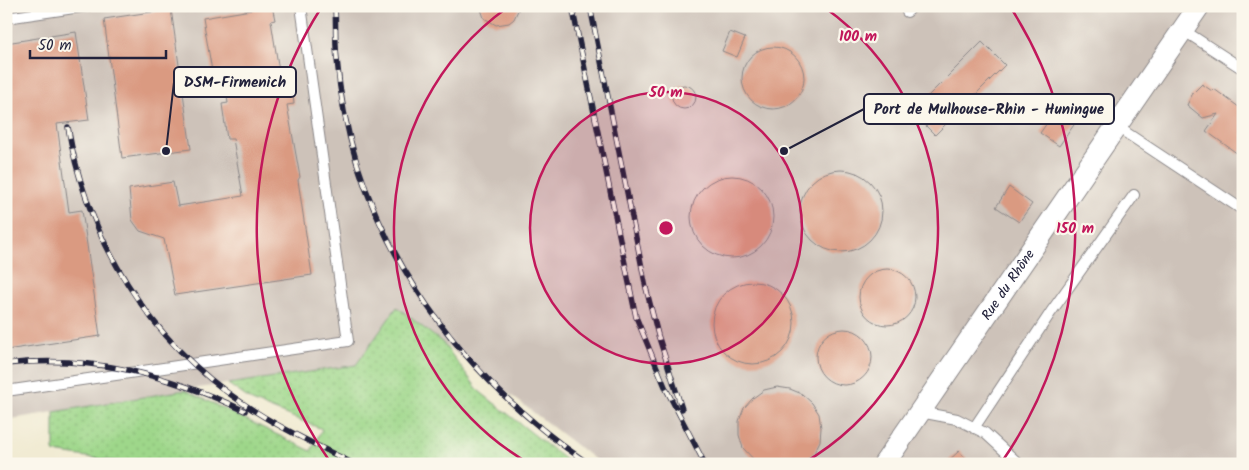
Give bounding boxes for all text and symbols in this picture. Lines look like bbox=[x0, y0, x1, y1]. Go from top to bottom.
text: 100 m bbox=[839, 25, 877, 49]
scale bar bbox=[30, 28, 166, 60]
text: 50 m bbox=[38, 34, 72, 58]
callout: DSM-Firmenich bbox=[174, 67, 296, 97]
text: DSM-Firmenich bbox=[184, 71, 286, 95]
text: 50 m bbox=[648, 81, 683, 105]
callout: Port de Mulhouse-Rhin - Huningue bbox=[864, 94, 1114, 124]
text: Port de Mulhouse-Rhin - Huningue bbox=[874, 98, 1105, 122]
text: 150 m bbox=[1056, 217, 1094, 241]
centre of rings bbox=[657, 219, 675, 237]
street label: Rue du Rhône bbox=[976, 244, 1041, 325]

